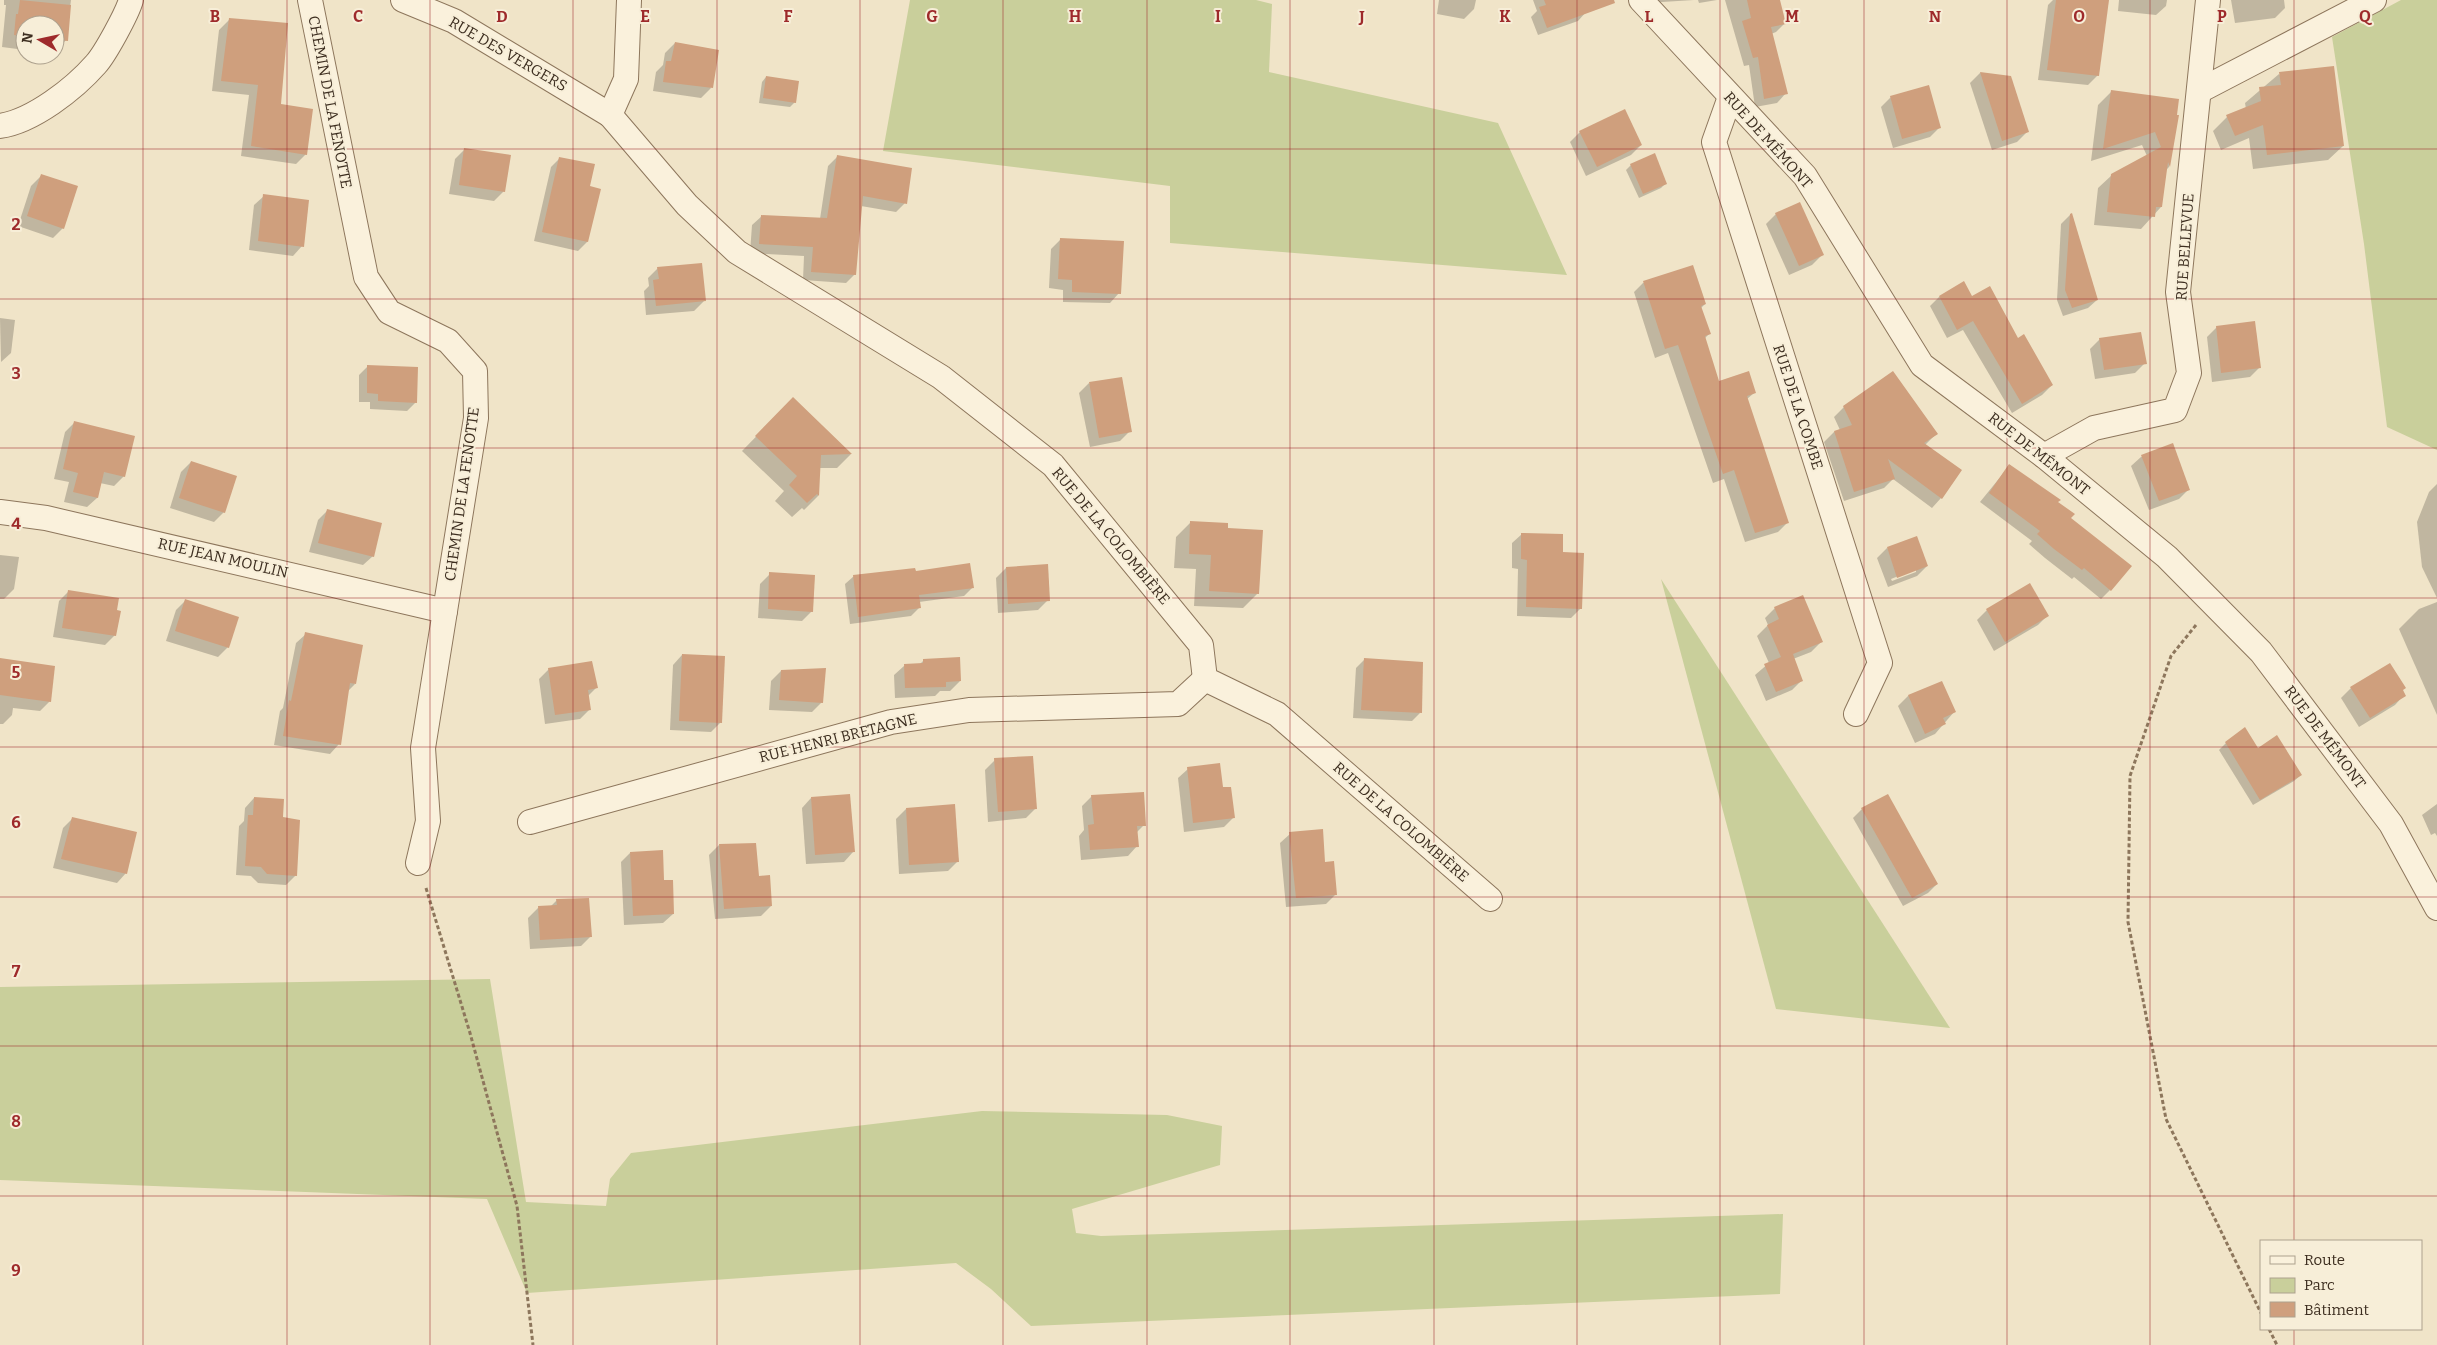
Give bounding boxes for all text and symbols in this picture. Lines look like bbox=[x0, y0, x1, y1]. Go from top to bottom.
text: B bbox=[210, 7, 220, 26]
text: C bbox=[353, 7, 363, 26]
text: E bbox=[640, 7, 650, 26]
text: F bbox=[784, 7, 793, 26]
text: G bbox=[926, 7, 938, 26]
text: H bbox=[1069, 7, 1082, 26]
text: I bbox=[1215, 7, 1221, 26]
text: J bbox=[1358, 7, 1365, 26]
text: K bbox=[1499, 7, 1511, 26]
text: L bbox=[1645, 7, 1654, 26]
text: M bbox=[1785, 7, 1799, 26]
text: N bbox=[1929, 7, 1941, 26]
text: O bbox=[2073, 7, 2085, 26]
text: P bbox=[2217, 7, 2227, 26]
text: Q bbox=[2359, 7, 2373, 26]
street label: RUE DES VERGERS bbox=[446, 13, 570, 95]
street label: CHEMIN DE LA FENOTTE bbox=[304, 14, 356, 190]
north arrow bbox=[15, 15, 65, 65]
text: N bbox=[18, 31, 37, 45]
street label: RUE DE MÉMONT bbox=[1720, 88, 1816, 192]
street label: RUE BELLEVUE bbox=[2172, 193, 2198, 301]
text: 2 bbox=[11, 215, 21, 234]
street label: RUE DE LA COMBE bbox=[1769, 342, 1827, 472]
text: 3 bbox=[11, 364, 21, 383]
street label: CHEMIN DE LA FENOTTE bbox=[441, 406, 483, 582]
street label: RUE DE MÉMONT bbox=[1985, 409, 2093, 499]
street label: RUE DE LA COLOMBIÈRE bbox=[1048, 464, 1174, 608]
text: 4 bbox=[11, 514, 21, 533]
street label: RUE JEAN MOULIN bbox=[156, 534, 290, 582]
text: 5 bbox=[12, 663, 21, 682]
street label: RUE DE MÉMONT bbox=[2281, 682, 2370, 792]
street label: RUE HENRI BRETAGNE bbox=[757, 710, 919, 766]
street label: RUE DE LA COLOMBIÈRE bbox=[1330, 758, 1472, 886]
text: 6 bbox=[11, 813, 21, 832]
text: 7 bbox=[12, 962, 21, 981]
text: 8 bbox=[11, 1112, 21, 1131]
legend bbox=[2260, 1240, 2422, 1330]
text: Route bbox=[2304, 1251, 2345, 1269]
text: 9 bbox=[11, 1261, 21, 1280]
text: Parc bbox=[2304, 1276, 2335, 1294]
text: Bâtiment bbox=[2304, 1301, 2369, 1319]

